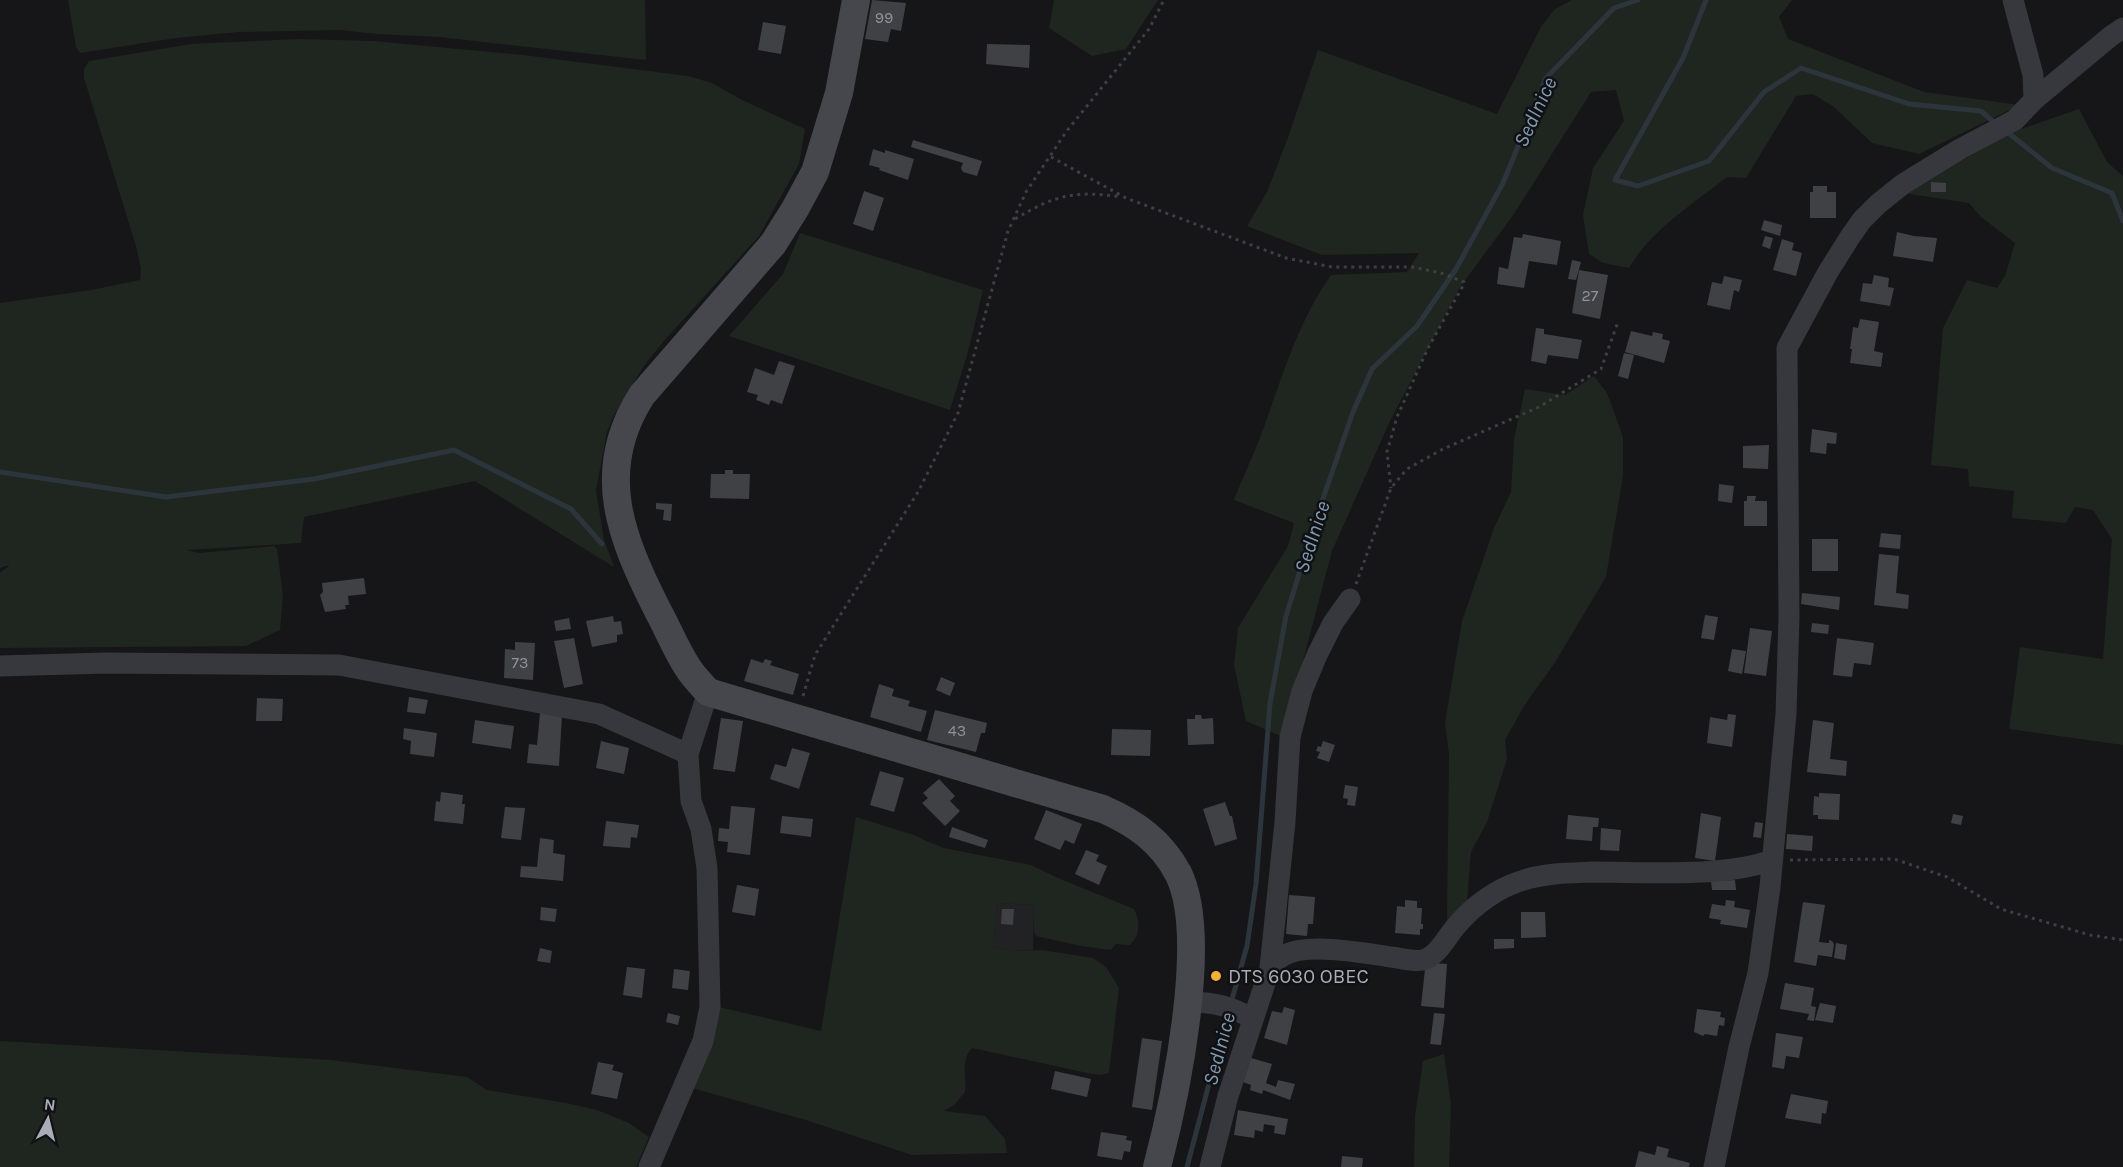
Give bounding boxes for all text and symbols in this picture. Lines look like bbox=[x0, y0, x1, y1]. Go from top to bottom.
house number: 99 bbox=[875, 8, 893, 27]
water label: Sedlnice bbox=[1508, 73, 1562, 151]
house number: 27 bbox=[1582, 286, 1599, 305]
water label: Sedlnice bbox=[1289, 498, 1335, 576]
house number: 73 bbox=[512, 653, 528, 672]
house number: 43 bbox=[948, 721, 966, 740]
place label: DTS 6030 OBEC bbox=[1228, 965, 1369, 988]
marker: DTS 6030 OBEC bbox=[1209, 969, 1223, 983]
water label: Sedlnice bbox=[1198, 1010, 1240, 1088]
north arrow bbox=[18, 1089, 78, 1149]
text: N bbox=[43, 1094, 57, 1115]

